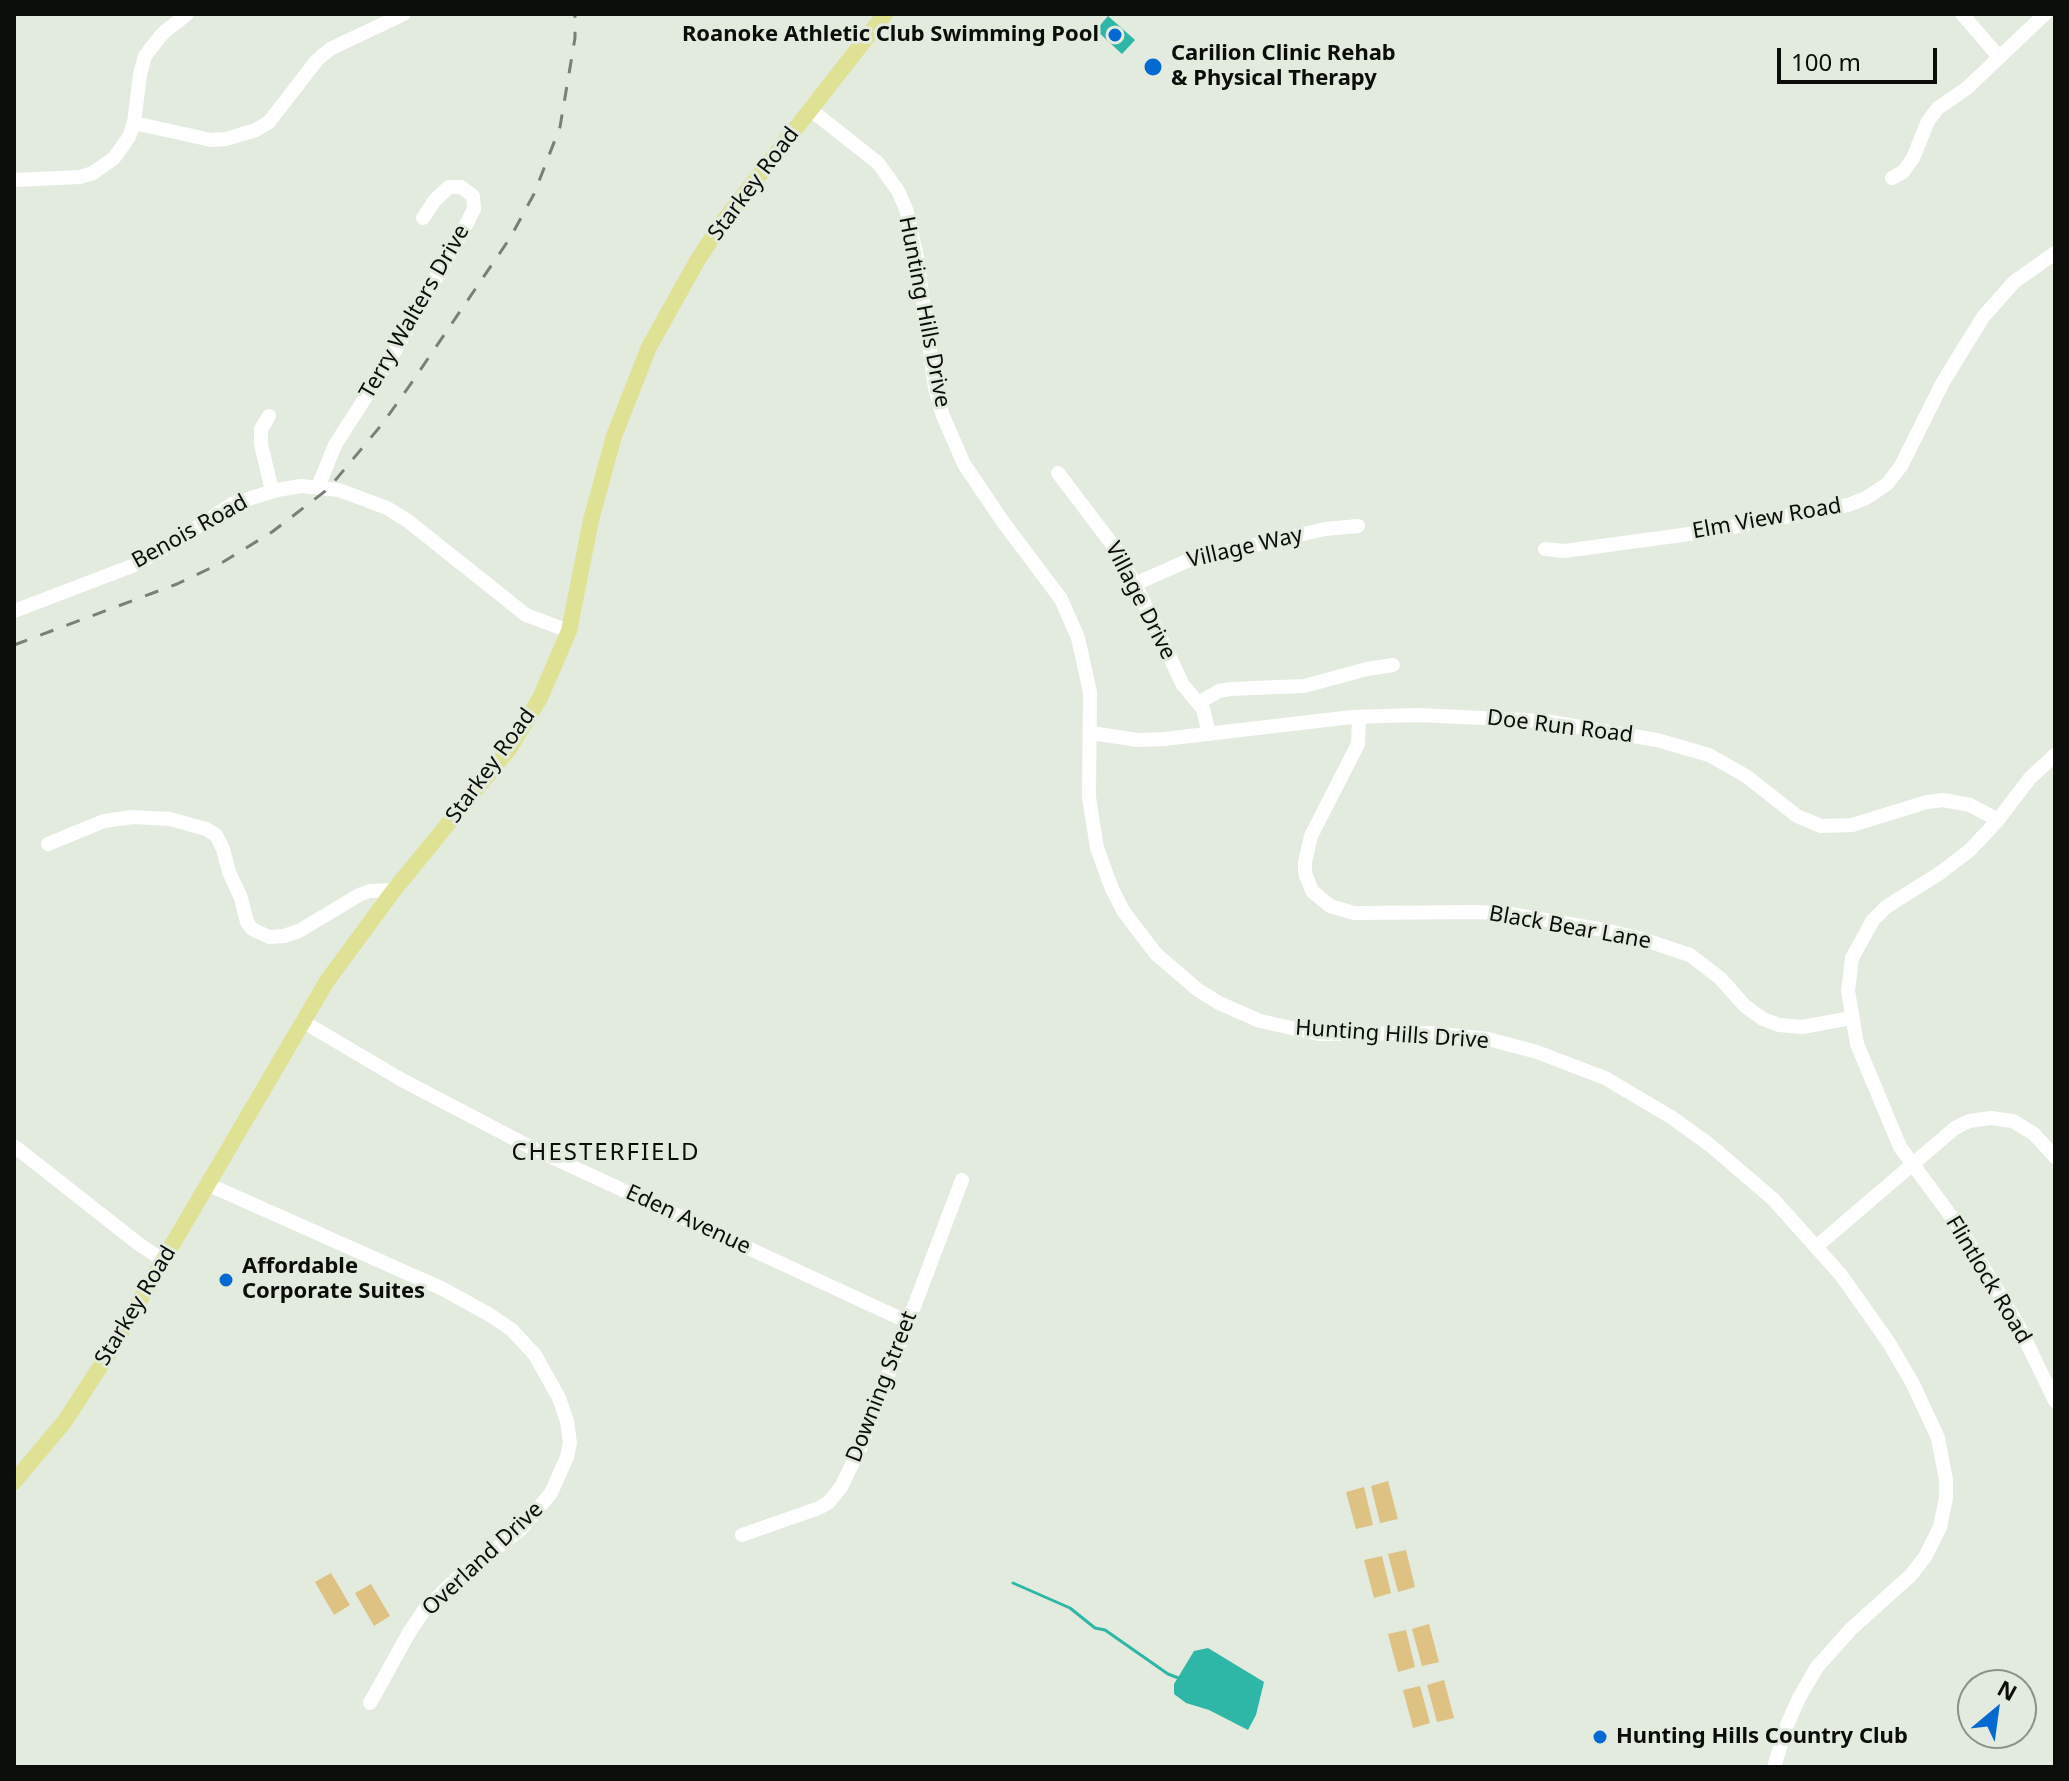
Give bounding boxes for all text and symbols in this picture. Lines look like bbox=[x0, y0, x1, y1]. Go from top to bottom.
place label: Roanoke Athletic Club Swimming Pool bbox=[682, 22, 1099, 48]
marker: Roanoke Athletic Club Swimming Pool bbox=[1106, 26, 1124, 44]
scale bar bbox=[1781, 32, 1941, 82]
place label: Carilion Clinic Rehab & Physical Therapy bbox=[1171, 41, 1396, 92]
text: 100 m bbox=[1791, 45, 1861, 78]
marker: Carilion Clinic Rehab & Physical Therapy bbox=[1142, 56, 1164, 78]
street label: Starkey Road bbox=[703, 122, 805, 246]
street label: Hunting Hills Drive bbox=[893, 214, 955, 410]
street label: Terry Walters Drive bbox=[354, 220, 476, 404]
street label: Benois Road bbox=[127, 489, 253, 575]
street label: Elm View Road bbox=[1690, 493, 1844, 545]
street label: Village Way bbox=[1185, 522, 1305, 574]
street label: Village Drive bbox=[1099, 538, 1181, 664]
street label: Starkey Road bbox=[441, 704, 541, 828]
street label: Doe Run Road bbox=[1485, 705, 1635, 749]
street label: Black Bear Lane bbox=[1487, 901, 1653, 955]
street label: Hunting Hills Drive bbox=[1294, 1015, 1490, 1055]
district label: CHESTERFIELD bbox=[511, 1139, 701, 1167]
street label: Eden Avenue bbox=[621, 1180, 755, 1260]
street label: Flintlock Road bbox=[1940, 1211, 2036, 1349]
street label: Starkey Road bbox=[90, 1241, 182, 1371]
place label: Affordable Corporate Suites bbox=[242, 1254, 425, 1306]
marker: Affordable Corporate Suites bbox=[217, 1271, 235, 1289]
street label: Downing Street bbox=[841, 1308, 923, 1466]
street label: Overland Drive bbox=[417, 1496, 549, 1622]
north arrow bbox=[1957, 1669, 2037, 1749]
text: N bbox=[1993, 1672, 2023, 1707]
place label: Hunting Hills Country Club bbox=[1616, 1724, 1908, 1750]
marker: Hunting Hills Country Club bbox=[1591, 1728, 1609, 1746]

